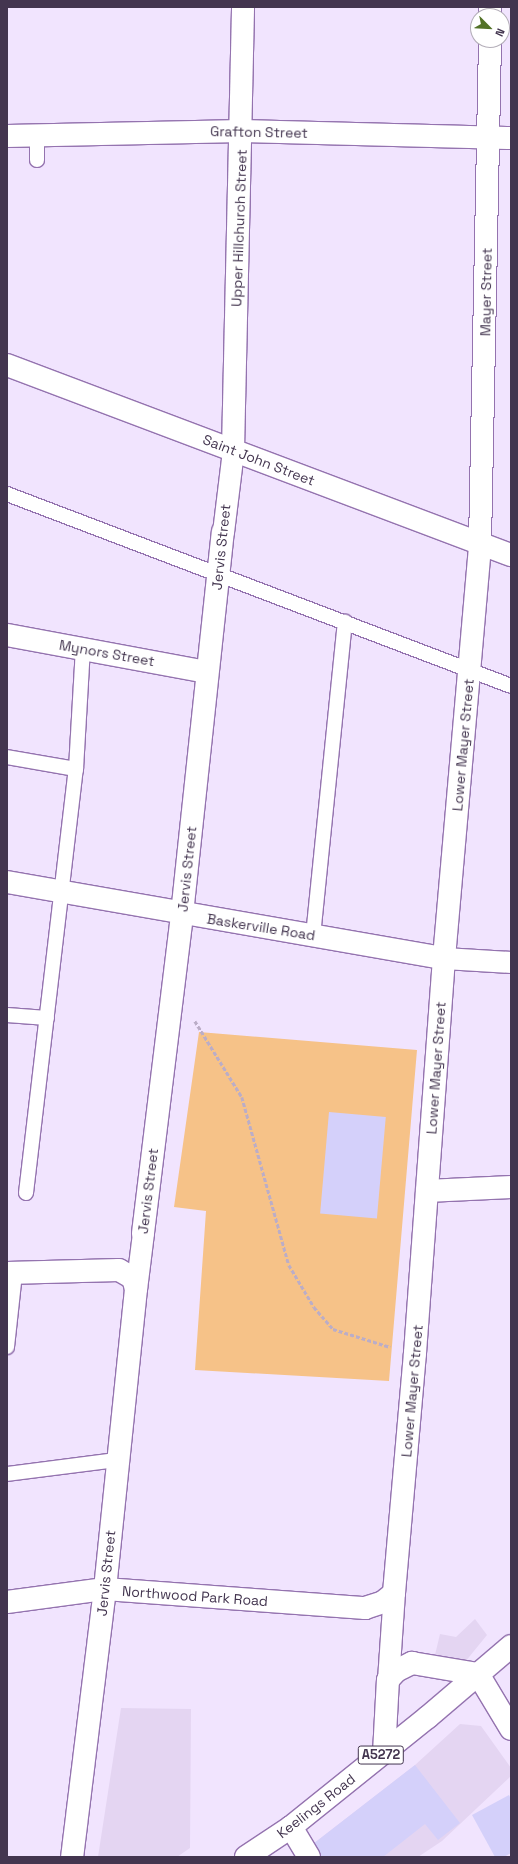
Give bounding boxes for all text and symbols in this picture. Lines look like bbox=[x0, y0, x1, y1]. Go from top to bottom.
north arrow bbox=[470, 8, 510, 48]
text: N bbox=[492, 26, 508, 39]
street label: Grafton Street bbox=[210, 123, 308, 141]
street label: Upper Hillchurch Street bbox=[228, 149, 250, 307]
street label: Mayer Street bbox=[477, 248, 495, 336]
street label: Saint John Street bbox=[201, 431, 317, 489]
street label: Jervis Street bbox=[208, 503, 234, 591]
street label: Mynors Street bbox=[58, 636, 156, 670]
street label: Lower Mayer Street bbox=[449, 678, 477, 812]
street label: Jervis Street bbox=[174, 825, 200, 913]
street label: Baskerville Road bbox=[206, 910, 316, 944]
street label: Lower Mayer Street bbox=[423, 1001, 449, 1135]
street label: Jervis Street bbox=[134, 1147, 162, 1235]
street label: Lower Mayer Street bbox=[398, 1324, 426, 1458]
street label: Jervis Street bbox=[93, 1529, 119, 1617]
street label: Northwood Park Road bbox=[121, 1583, 269, 1609]
road number: A5272 bbox=[357, 1744, 405, 1766]
street label: Keelings Road bbox=[274, 1770, 358, 1842]

